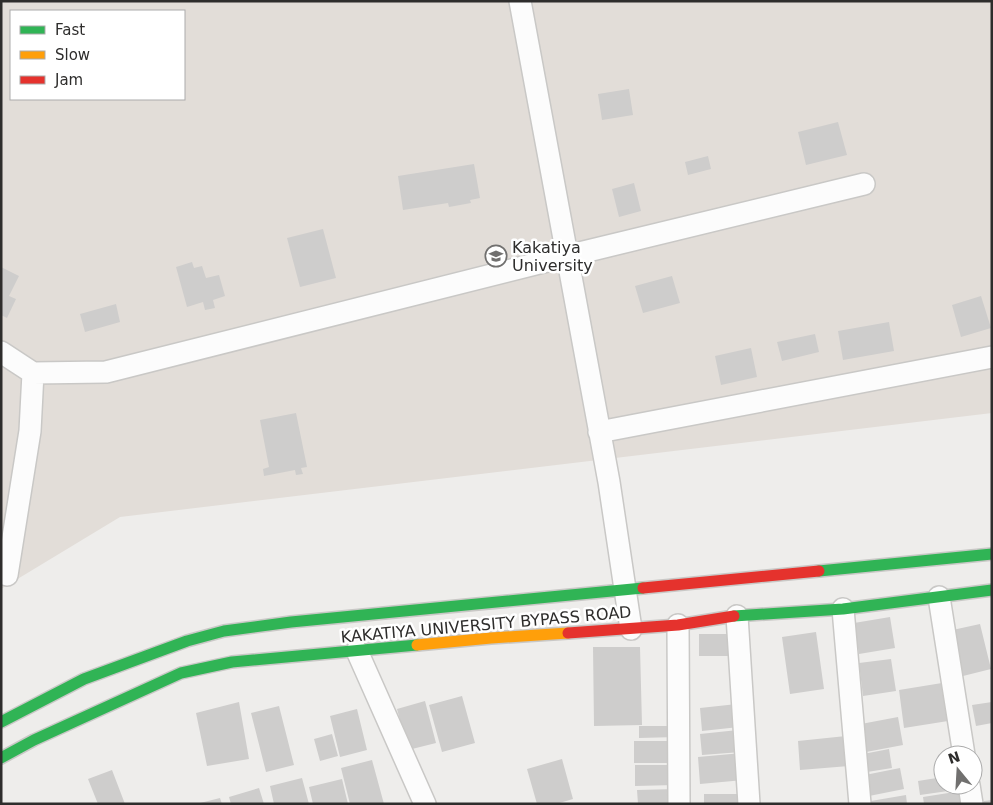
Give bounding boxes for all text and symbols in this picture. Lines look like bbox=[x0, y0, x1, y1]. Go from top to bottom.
legend bbox=[10, 10, 185, 100]
text: Fast bbox=[55, 21, 85, 39]
text: Slow bbox=[55, 46, 90, 64]
text: Jam bbox=[54, 71, 83, 89]
place label: Kakatiya University bbox=[512, 238, 593, 275]
school or university icon: Kakatiya University bbox=[484, 244, 508, 268]
street label: KAKATIYA UNIVERSITY BYPASS ROAD bbox=[340, 602, 632, 647]
north arrow bbox=[933, 745, 983, 795]
text: N bbox=[946, 748, 962, 767]

